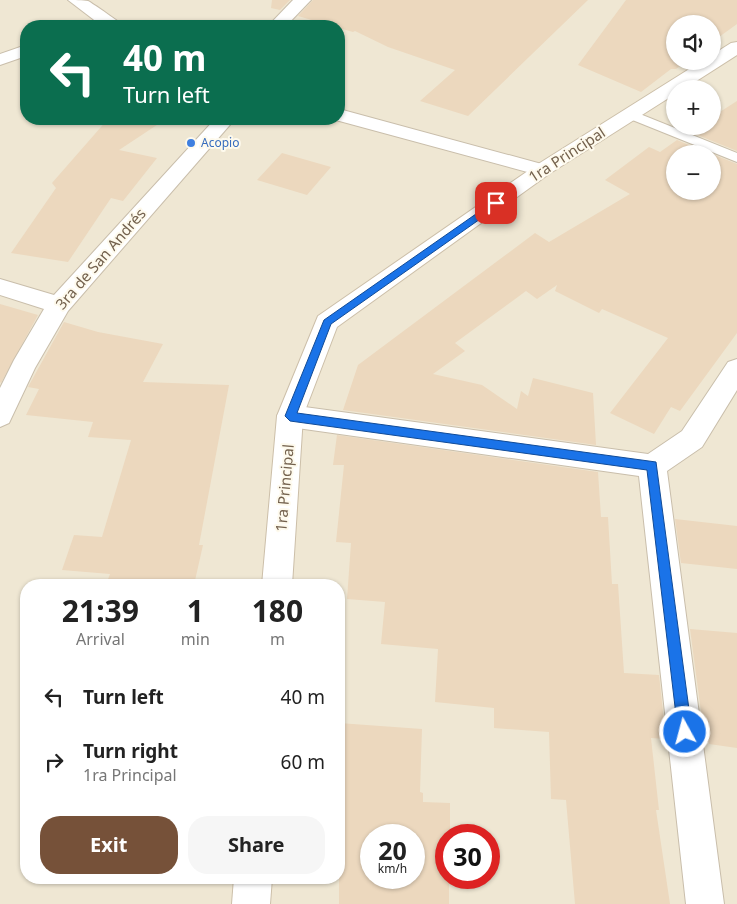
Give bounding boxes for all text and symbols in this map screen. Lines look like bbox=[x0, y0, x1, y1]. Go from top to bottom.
map controls bbox=[666, 15, 721, 200]
button: sound bbox=[666, 15, 721, 70]
text: 40 m bbox=[123, 34, 206, 81]
icon: left bbox=[40, 40, 105, 105]
text: Turn left bbox=[123, 79, 210, 109]
button: + bbox=[666, 80, 721, 135]
street label: 1ra Principal bbox=[524, 122, 609, 186]
place label: Acopio bbox=[201, 134, 239, 151]
marker: Acopio bbox=[185, 137, 197, 149]
button: − bbox=[666, 145, 721, 200]
pin bbox=[475, 182, 517, 224]
icon: arrive bbox=[482, 189, 510, 217]
street label: 3ra de San Andrés bbox=[51, 204, 150, 313]
street label: 1ra Principal bbox=[270, 443, 298, 533]
text: 21:39 bbox=[62, 590, 139, 631]
text: 1 bbox=[187, 590, 204, 631]
text: 180 bbox=[252, 590, 303, 631]
text: Arrival bbox=[76, 628, 125, 650]
text: min bbox=[181, 628, 210, 650]
text: m bbox=[270, 628, 285, 650]
icon: left bbox=[40, 683, 68, 711]
text: Turn left bbox=[83, 684, 164, 710]
text: 40 m bbox=[281, 684, 325, 710]
position arrow bbox=[658, 705, 710, 757]
text: Turn right bbox=[83, 738, 178, 764]
icon: right bbox=[40, 748, 68, 776]
text: 60 m bbox=[281, 749, 325, 775]
text: 1ra Principal bbox=[83, 764, 177, 786]
button: Exit bbox=[40, 816, 178, 874]
button: Share bbox=[188, 816, 325, 874]
speed limit sign: 30 bbox=[435, 824, 500, 889]
text: 20 bbox=[378, 833, 407, 867]
text: km/h bbox=[378, 860, 407, 877]

